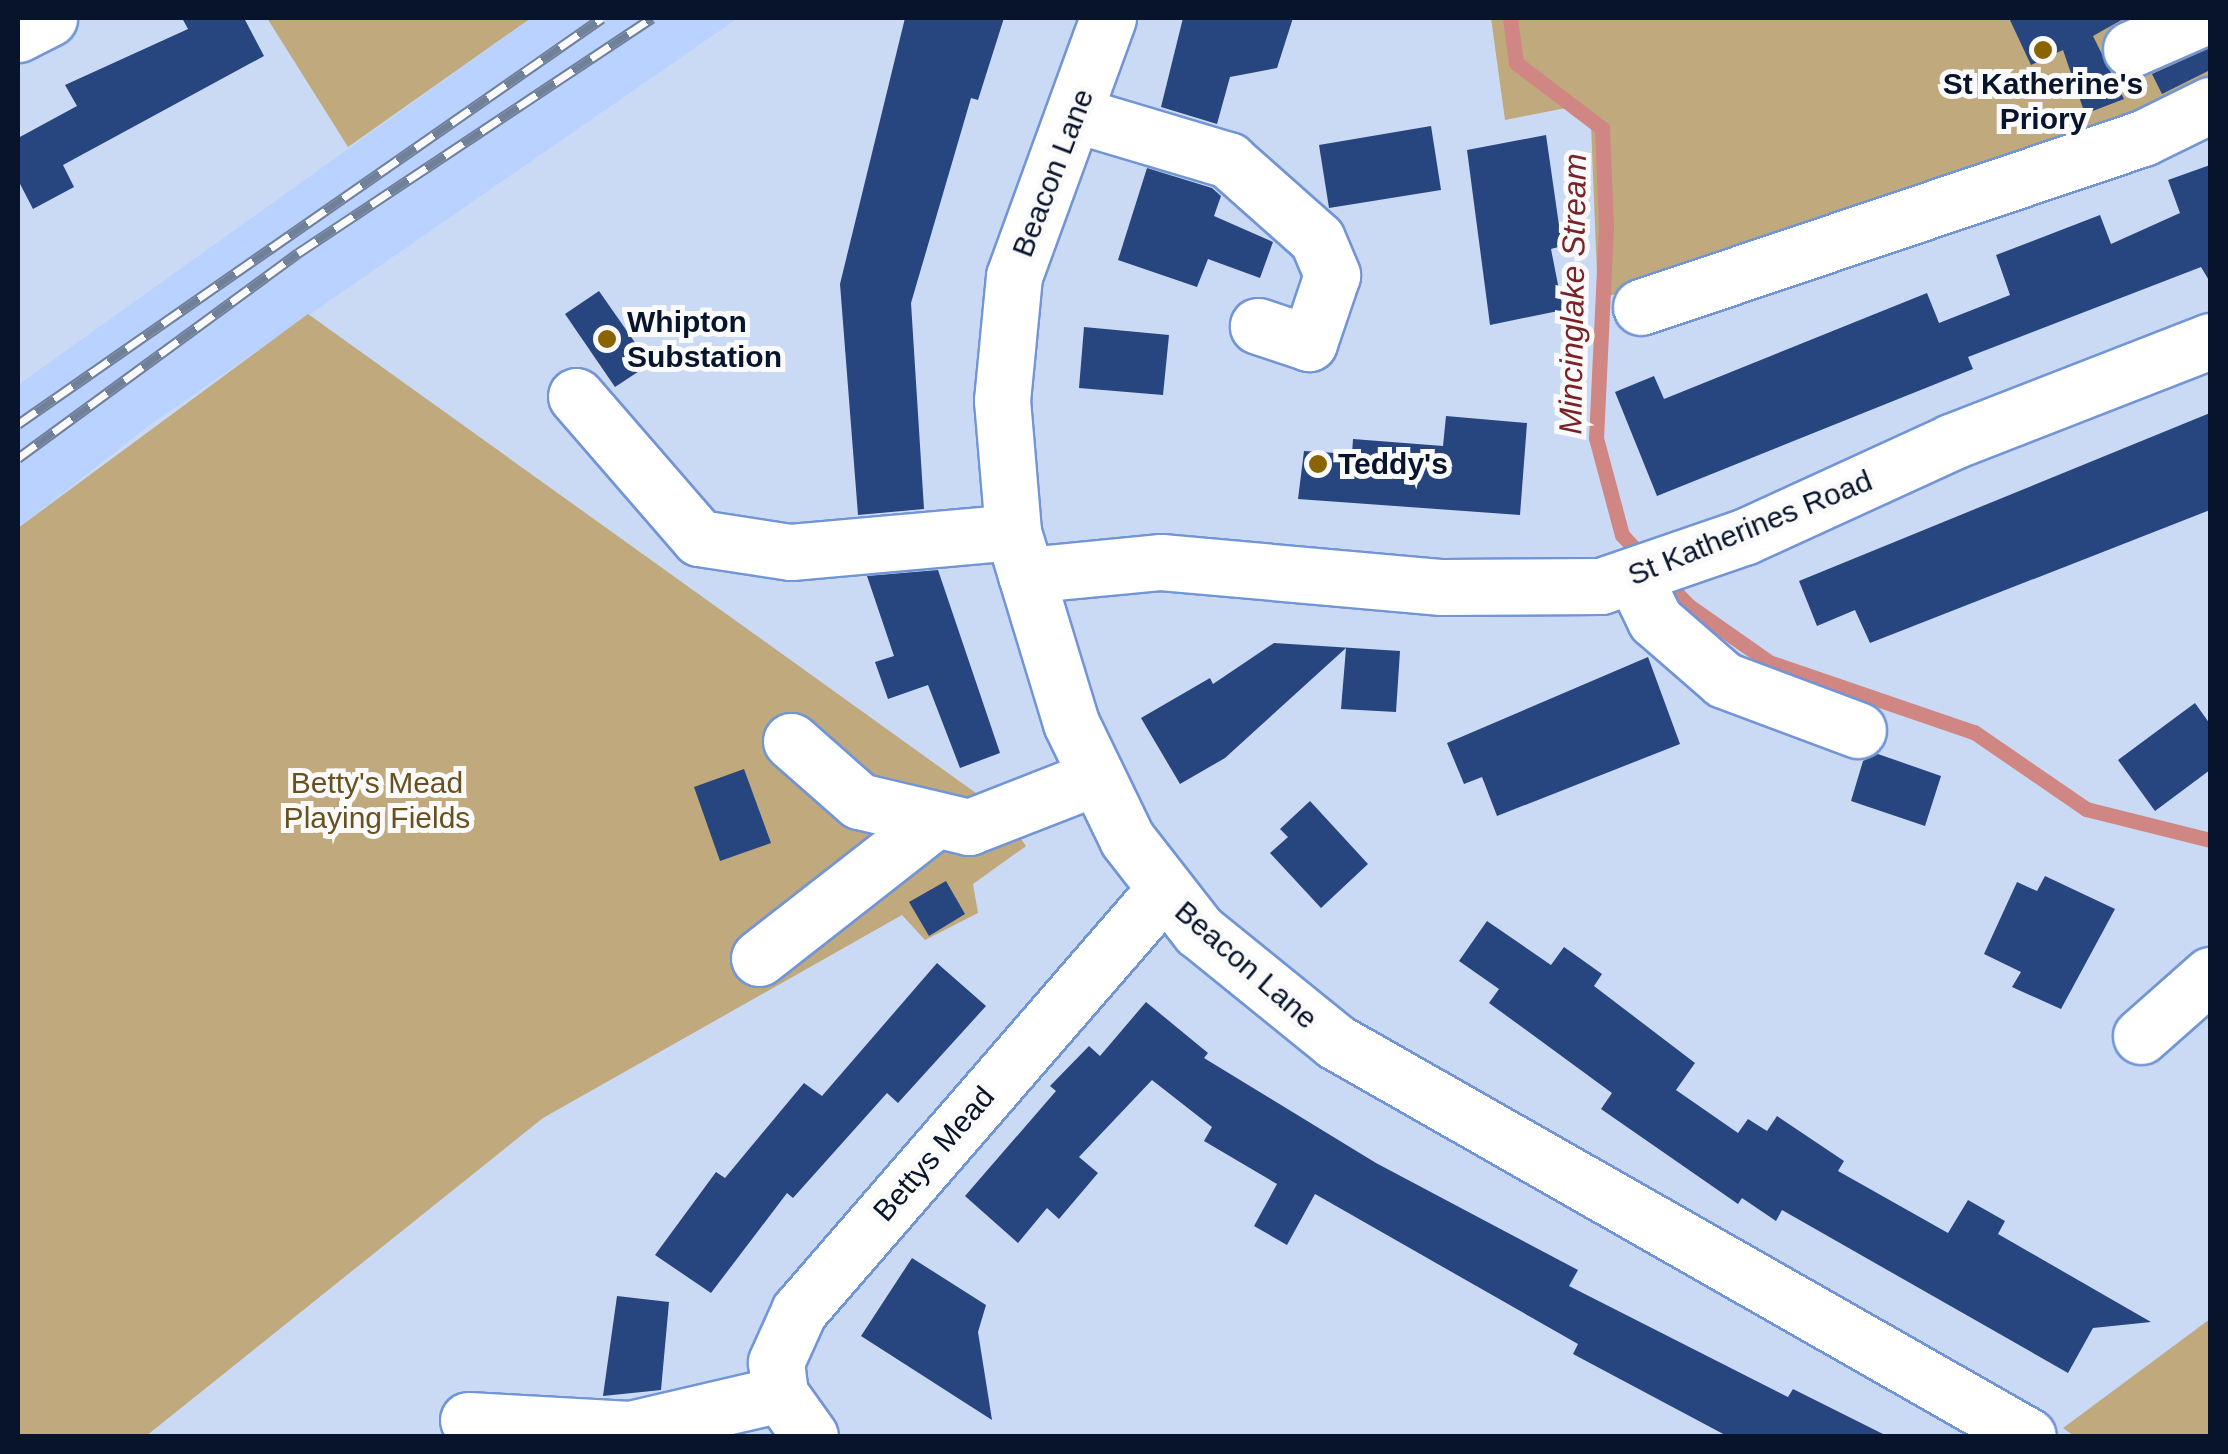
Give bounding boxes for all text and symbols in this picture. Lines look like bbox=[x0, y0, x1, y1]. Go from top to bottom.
marker: St Katherine's Priory bbox=[2032, 39, 2054, 61]
place label: St Katherine's Priory bbox=[1943, 66, 2143, 136]
street label: Beacon Lane bbox=[1005, 84, 1101, 262]
water label: Mincinglake Stream bbox=[1551, 153, 1595, 435]
place label: Whipton Substation bbox=[627, 304, 782, 374]
marker: Whipton Substation bbox=[596, 328, 618, 350]
place label: Teddy's bbox=[1338, 446, 1448, 482]
marker: Teddy's bbox=[1307, 453, 1329, 475]
street label: St Katherines Road bbox=[1623, 463, 1877, 593]
park label: Betty's Mead Playing Fields bbox=[284, 765, 470, 836]
street label: Beacon Lane bbox=[1167, 893, 1325, 1037]
street label: Bettys Mead bbox=[866, 1079, 1002, 1229]

